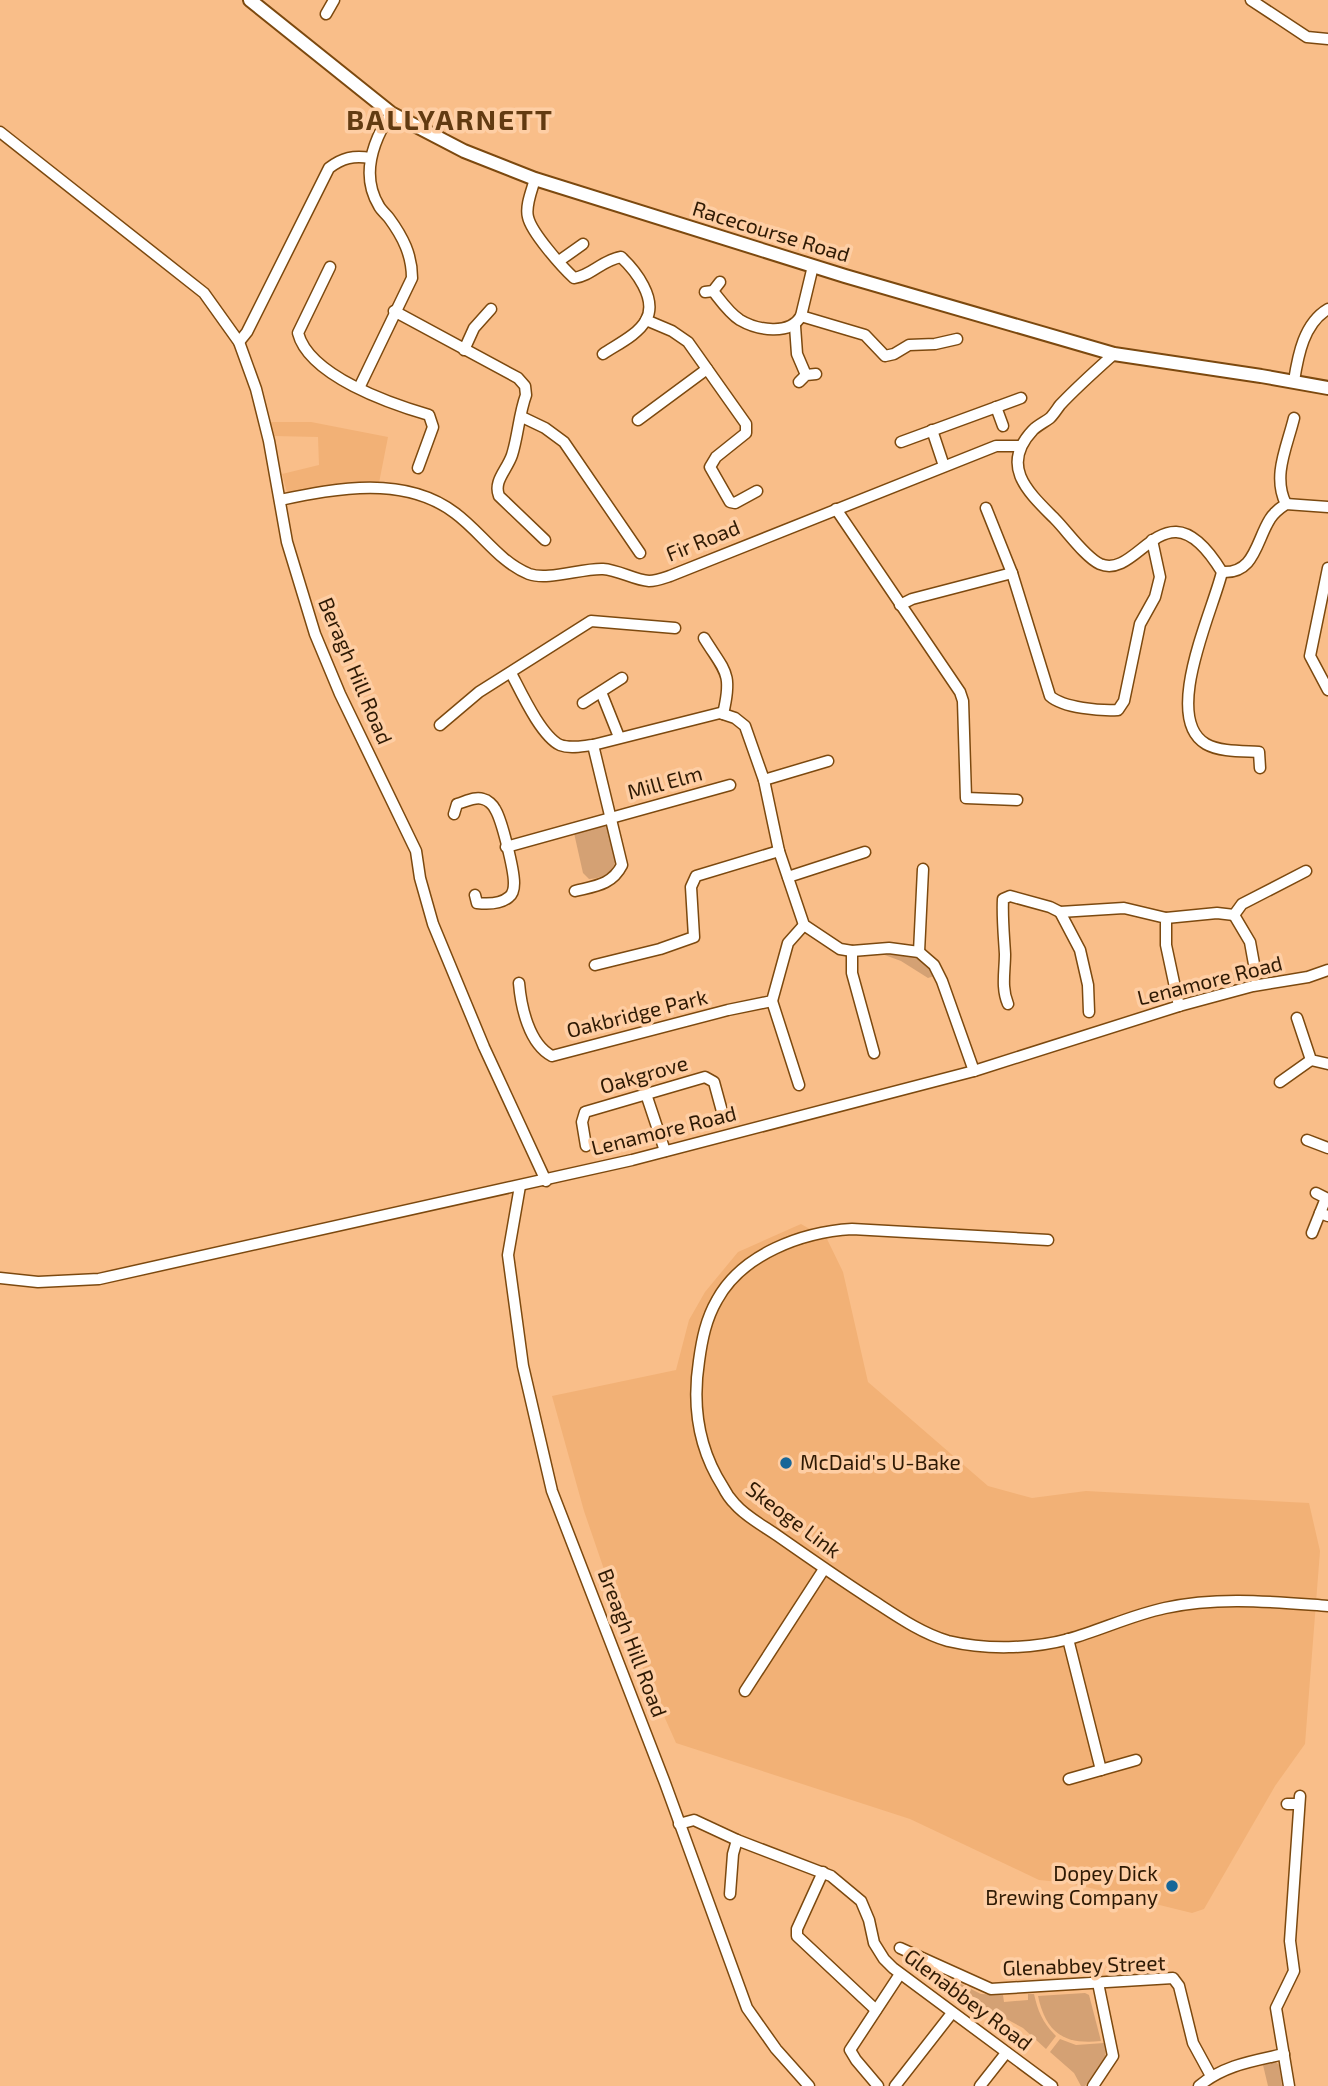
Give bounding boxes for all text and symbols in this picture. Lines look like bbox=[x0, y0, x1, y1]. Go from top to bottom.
district label: BALLYARNETT bbox=[346, 102, 554, 136]
street label: Racecourse Road bbox=[690, 195, 853, 266]
street label: Fir Road bbox=[662, 513, 743, 566]
street label: Beragh Hill Road bbox=[314, 593, 399, 748]
street label: Mill Elm bbox=[624, 760, 705, 804]
street label: Lenamore Road bbox=[1135, 949, 1285, 1010]
street label: Oakbridge Park bbox=[564, 983, 710, 1042]
street label: Oakgrove bbox=[597, 1049, 690, 1098]
street label: Lenamore Road bbox=[589, 1099, 739, 1160]
place label: McDaid's U-Bake bbox=[800, 1449, 961, 1474]
marker: McDaid's U-Bake bbox=[778, 1455, 794, 1471]
street label: Skeoge Link bbox=[742, 1475, 846, 1563]
street label: Breagh Hill Road bbox=[594, 1565, 673, 1720]
place label: Dopey Dick Brewing Company bbox=[985, 1860, 1158, 1909]
marker: Dopey Dick Brewing Company bbox=[1164, 1878, 1180, 1894]
street label: Glenabbey Road bbox=[900, 1943, 1038, 2055]
street label: Glenabbey Street bbox=[1002, 1949, 1166, 1980]

